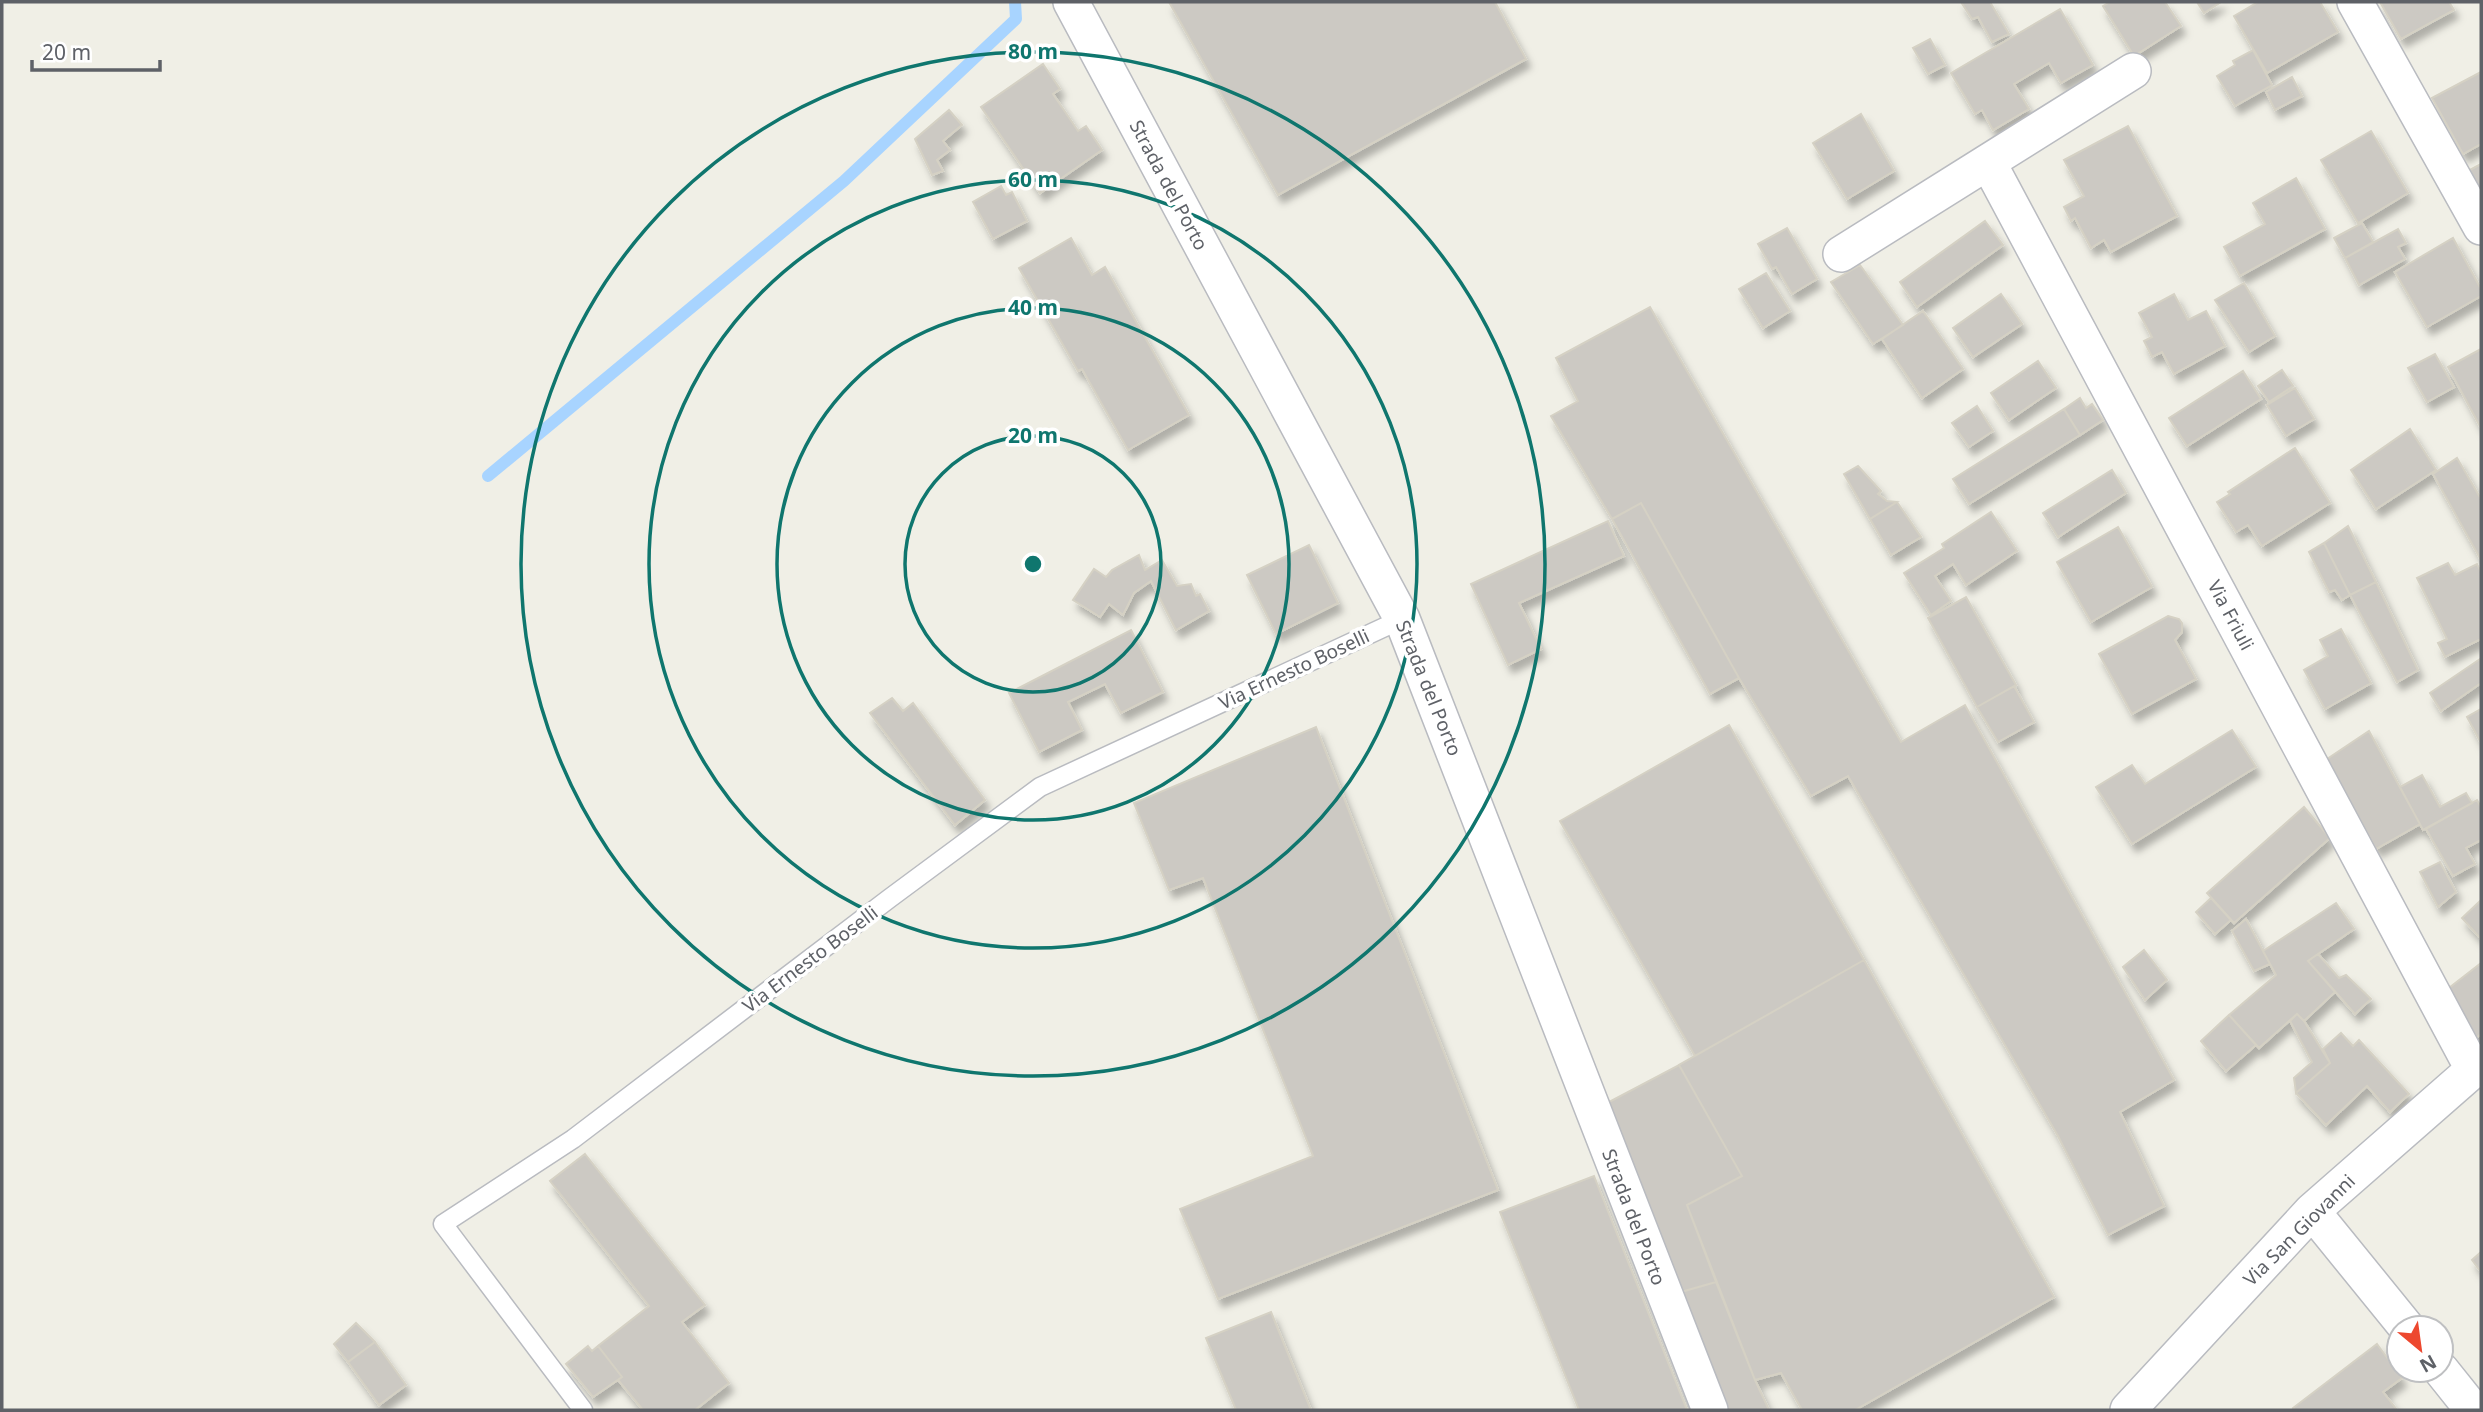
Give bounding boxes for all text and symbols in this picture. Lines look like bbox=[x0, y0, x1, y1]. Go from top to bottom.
scale bar bbox=[32, 28, 159, 72]
text: 80 m bbox=[1008, 37, 1058, 65]
text: 20 m bbox=[42, 38, 91, 66]
street label: Strada del Porto bbox=[1124, 115, 1214, 255]
text: 60 m bbox=[1008, 165, 1058, 193]
text: 40 m bbox=[1008, 293, 1058, 321]
text: 20 m bbox=[1008, 421, 1058, 449]
centre of rings bbox=[1021, 552, 1045, 576]
street label: Via Friuli bbox=[2202, 575, 2260, 655]
street label: Strada del Porto bbox=[1390, 616, 1468, 760]
street label: Via Ernesto Boselli bbox=[1214, 623, 1374, 715]
street label: Via Ernesto Boselli bbox=[737, 899, 883, 1019]
street label: Strada del Porto bbox=[1596, 1145, 1672, 1289]
street label: Via San Giovanni bbox=[2237, 1168, 2361, 1292]
north arrow bbox=[2385, 1314, 2455, 1384]
text: N bbox=[2415, 1349, 2441, 1379]

